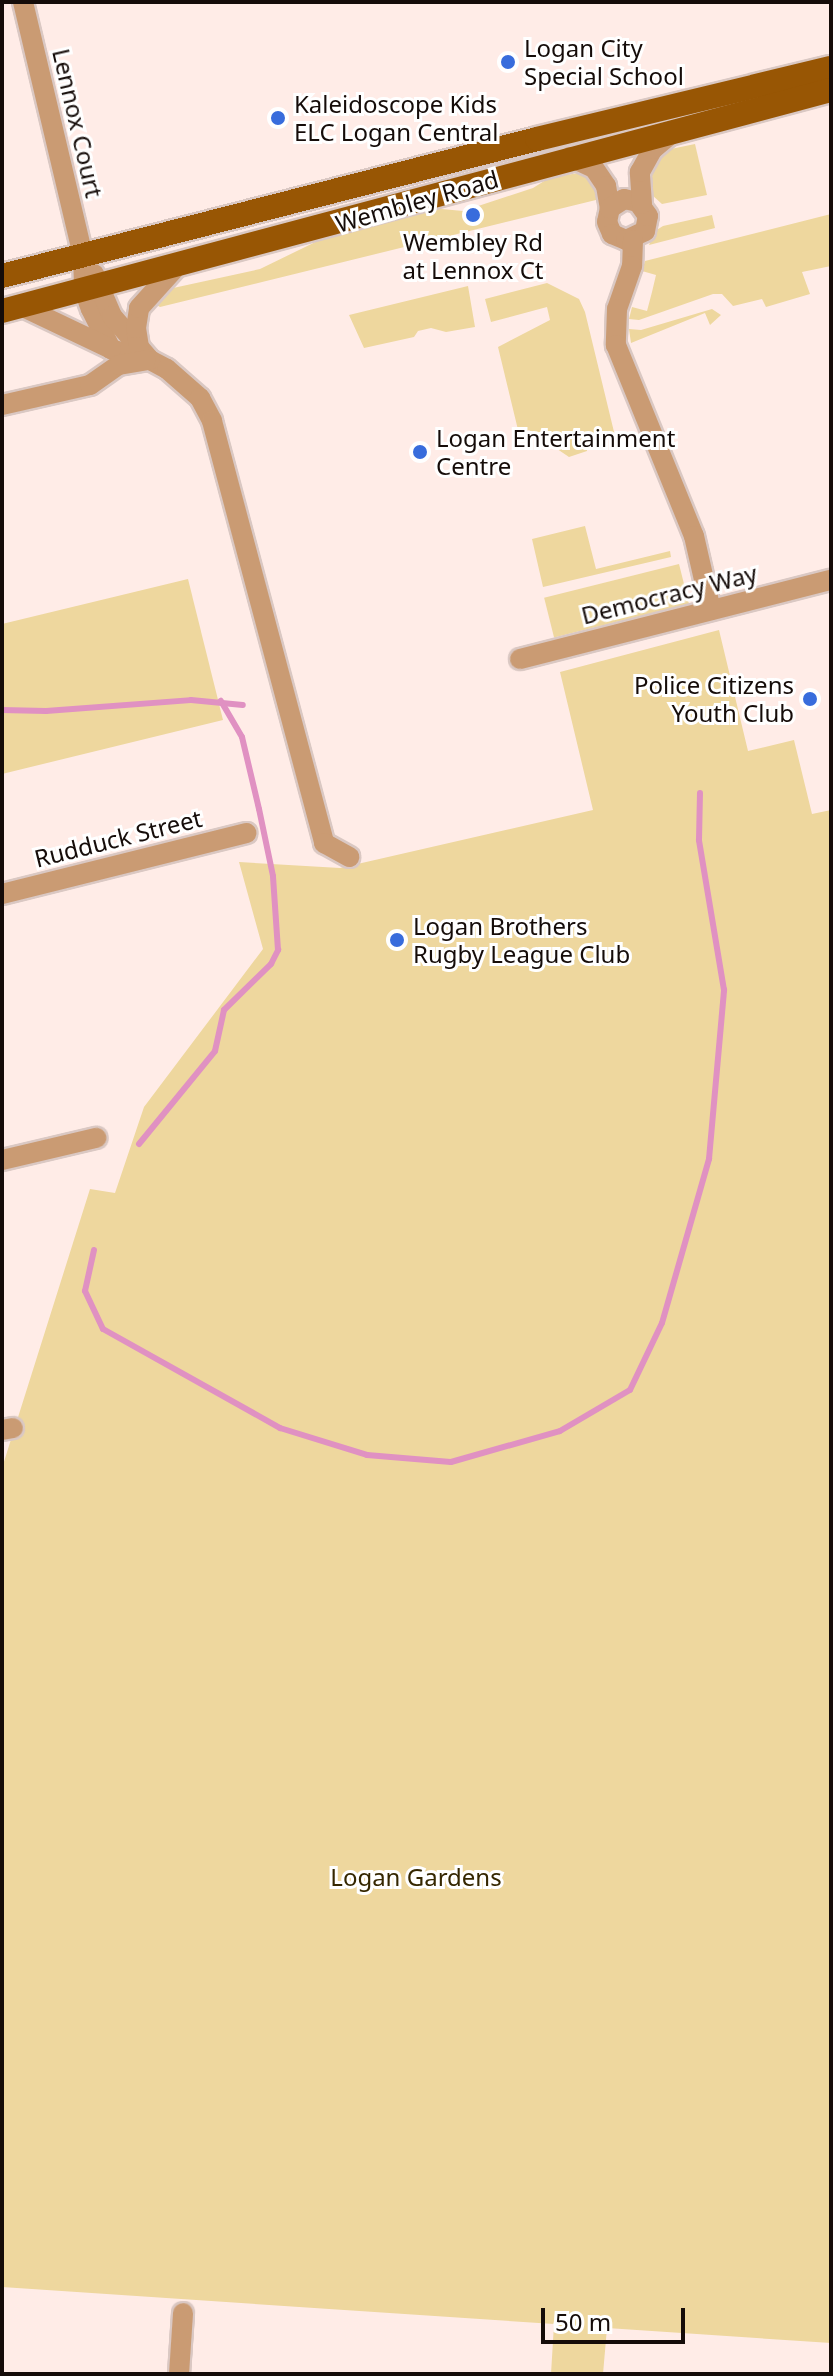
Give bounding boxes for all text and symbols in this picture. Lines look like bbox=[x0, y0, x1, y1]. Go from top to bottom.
place label: Logan City Special School bbox=[524, 34, 684, 90]
street label: Lennox Court bbox=[47, 46, 109, 200]
marker: Logan City Special School bbox=[499, 53, 517, 71]
place label: Kaleidoscope Kids ELC Logan Central bbox=[294, 90, 499, 146]
marker: Kaleidoscope Kids ELC Logan Central bbox=[269, 109, 287, 127]
street label: Wembley Road bbox=[332, 164, 502, 238]
marker: Wembley Rd at Lennox Ct bbox=[464, 206, 482, 224]
place label: Wembley Rd at Lennox Ct bbox=[403, 228, 543, 284]
place label: Logan Entertainment Centre bbox=[436, 424, 675, 480]
marker: Logan Entertainment Centre bbox=[411, 443, 429, 461]
street label: Democracy Way bbox=[578, 558, 760, 630]
place label: Police Citizens Youth Club bbox=[634, 671, 794, 727]
marker: Police Citizens Youth Club bbox=[801, 690, 819, 708]
street label: Rudduck Street bbox=[31, 803, 205, 873]
place label: Logan Brothers Rugby League Club bbox=[413, 912, 630, 968]
marker: Logan Brothers Rugby League Club bbox=[388, 931, 406, 949]
park label: Logan Gardens bbox=[330, 1863, 502, 1891]
scale bar bbox=[545, 2292, 689, 2342]
text: 50 m bbox=[555, 2305, 611, 2338]

